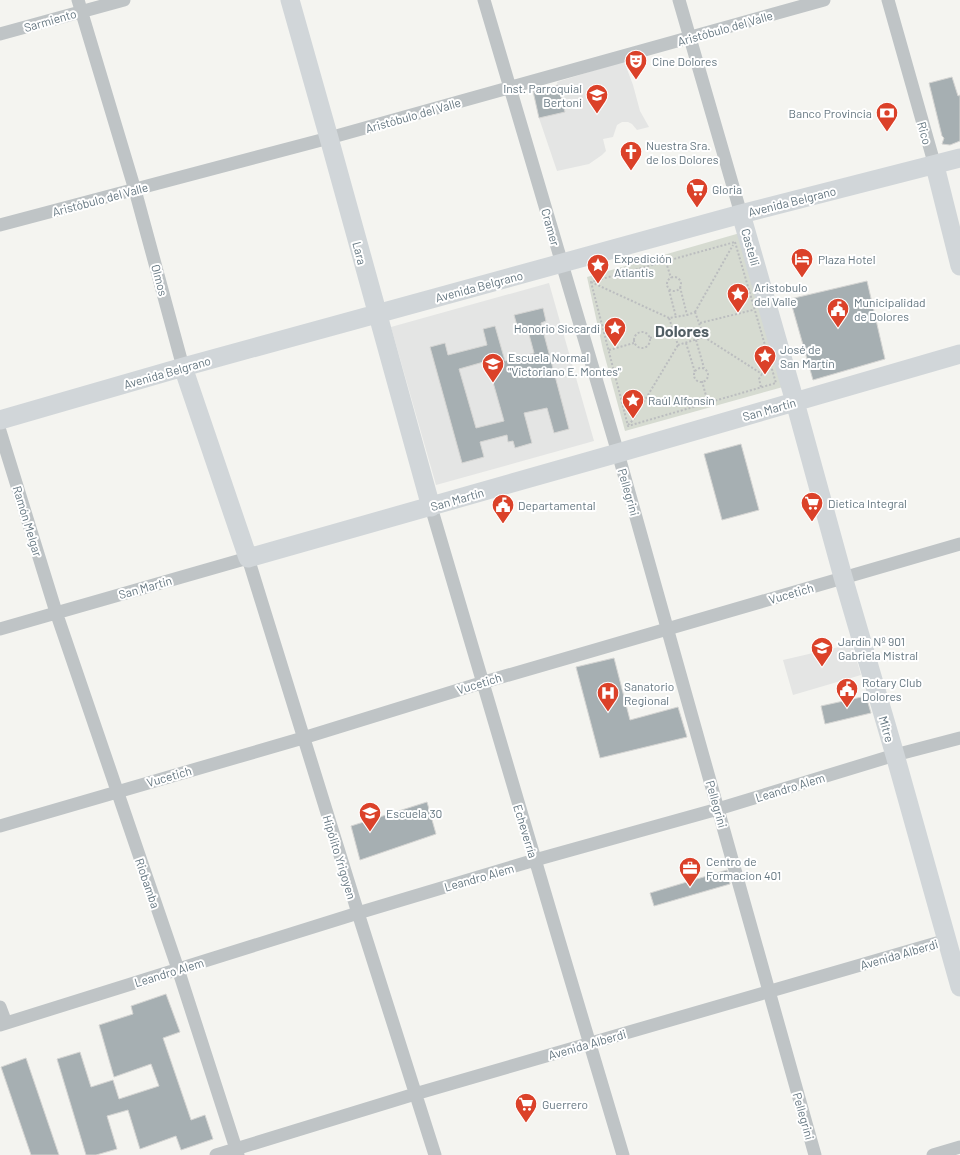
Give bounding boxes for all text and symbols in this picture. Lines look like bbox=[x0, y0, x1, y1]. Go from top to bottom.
street label: Sarmiento bbox=[22, 6, 78, 34]
street label: Aristóbulo del Valle bbox=[676, 8, 774, 48]
theatre icon: Cine Dolores bbox=[623, 48, 649, 81]
place label: Cine Dolores bbox=[652, 54, 717, 68]
place label: Inst. Parroquial Bertoni bbox=[503, 81, 582, 109]
school or university icon: Inst. Parroquial Bertoni bbox=[584, 82, 610, 115]
street label: Aristóbulo del Valle bbox=[364, 95, 462, 135]
bank icon: Banco Provincia bbox=[874, 100, 900, 133]
place label: Banco Provincia bbox=[789, 106, 872, 120]
street label: Rico bbox=[915, 120, 935, 146]
place label: Nuestra Sra. de los Dolores bbox=[646, 138, 719, 166]
church icon: Nuestra Sra. de los Dolores bbox=[618, 139, 644, 172]
supermarket icon: Gloria bbox=[684, 176, 710, 209]
street label: Aristóbulo del Valle bbox=[51, 179, 149, 219]
place label: Gloria bbox=[712, 182, 742, 196]
street label: Avenida Belgrano bbox=[747, 183, 837, 219]
street label: Cramer bbox=[539, 207, 563, 248]
street label: Castelli bbox=[739, 227, 763, 267]
street label: Lara bbox=[350, 240, 370, 266]
hotel icon: Plaza Hotel bbox=[789, 246, 815, 279]
place label: Expedición Atlantis bbox=[614, 251, 672, 279]
place icon: Expedición Atlantis bbox=[585, 252, 611, 285]
place label: Plaza Hotel bbox=[818, 252, 876, 266]
street label: Olmos bbox=[149, 263, 171, 298]
street label: Avenida Belgrano bbox=[434, 268, 524, 304]
place label: Aristobulo del Valle bbox=[754, 280, 808, 308]
place icon: Aristobulo del Valle bbox=[725, 281, 751, 314]
place label: Municipalidad de Dolores bbox=[854, 295, 926, 323]
public building icon: Municipalidad de Dolores bbox=[825, 296, 851, 329]
place icon: Honorio Siccardi bbox=[602, 315, 628, 348]
place label: Honorio Siccardi bbox=[514, 321, 600, 335]
district label: Dolores bbox=[655, 321, 709, 340]
place label: José de San Martín bbox=[780, 342, 835, 370]
place icon: José de San Martín bbox=[752, 343, 778, 376]
place label: Escuela Normal "Victoriano E. Montes" bbox=[508, 350, 621, 378]
school or university icon: Escuela Normal "Victoriano E. Montes" bbox=[480, 351, 506, 384]
street label: Avenida Belgrano bbox=[122, 353, 212, 391]
place icon: Raúl Alfonsín bbox=[620, 387, 646, 420]
place label: Raúl Alfonsín bbox=[648, 393, 715, 407]
street label: San Martín bbox=[741, 395, 797, 423]
street label: Pellegrini bbox=[616, 467, 642, 517]
street label: Ramón Melgar bbox=[11, 484, 46, 559]
street label: San Martín bbox=[429, 485, 485, 513]
supermarket icon: Dietica Integral bbox=[799, 490, 825, 523]
public building icon: Departamental bbox=[490, 492, 516, 525]
place label: Dietica Integral bbox=[828, 496, 907, 510]
place label: Departamental bbox=[518, 498, 596, 512]
street label: San Martín bbox=[117, 573, 173, 601]
street label: Vucetich bbox=[767, 580, 815, 606]
place label: Jardín Nº 901 Gabriela Mistral bbox=[838, 634, 918, 662]
school or university icon: Jardín Nº 901 Gabriela Mistral bbox=[809, 635, 835, 668]
street label: Vucetich bbox=[455, 670, 503, 696]
place label: Rotary Club Dolores bbox=[862, 675, 922, 703]
public building icon: Rotary Club Dolores bbox=[834, 676, 860, 709]
place label: Sanatorio Regional bbox=[624, 679, 674, 707]
hospital icon: Sanatorio Regional bbox=[595, 680, 621, 713]
street label: Mitre bbox=[877, 714, 897, 744]
street label: Vucetich bbox=[145, 763, 193, 789]
street label: Leandro Alem bbox=[754, 770, 826, 804]
street label: Pellegrini bbox=[704, 779, 730, 829]
school or university icon: Escuela 30 bbox=[357, 800, 383, 833]
street label: Echeverría bbox=[511, 802, 541, 860]
place label: Escuela 30 bbox=[386, 806, 442, 820]
street label: Hipólito Yrigoyen bbox=[321, 813, 359, 901]
place label: Centro de Formacion 401 bbox=[706, 854, 781, 882]
office icon: Centro de Formacion 401 bbox=[677, 855, 703, 888]
street label: Riobamba bbox=[133, 856, 163, 910]
street label: Leandro Alem bbox=[443, 860, 516, 894]
street label: Avenida Alberdi bbox=[858, 936, 940, 972]
street label: Leandro Alem bbox=[133, 955, 205, 989]
street label: Avenida Alberdi bbox=[546, 1026, 628, 1062]
supermarket icon: Guerrero bbox=[513, 1091, 539, 1124]
street label: Pellegrini bbox=[791, 1091, 817, 1141]
place label: Guerrero bbox=[542, 1097, 588, 1111]

